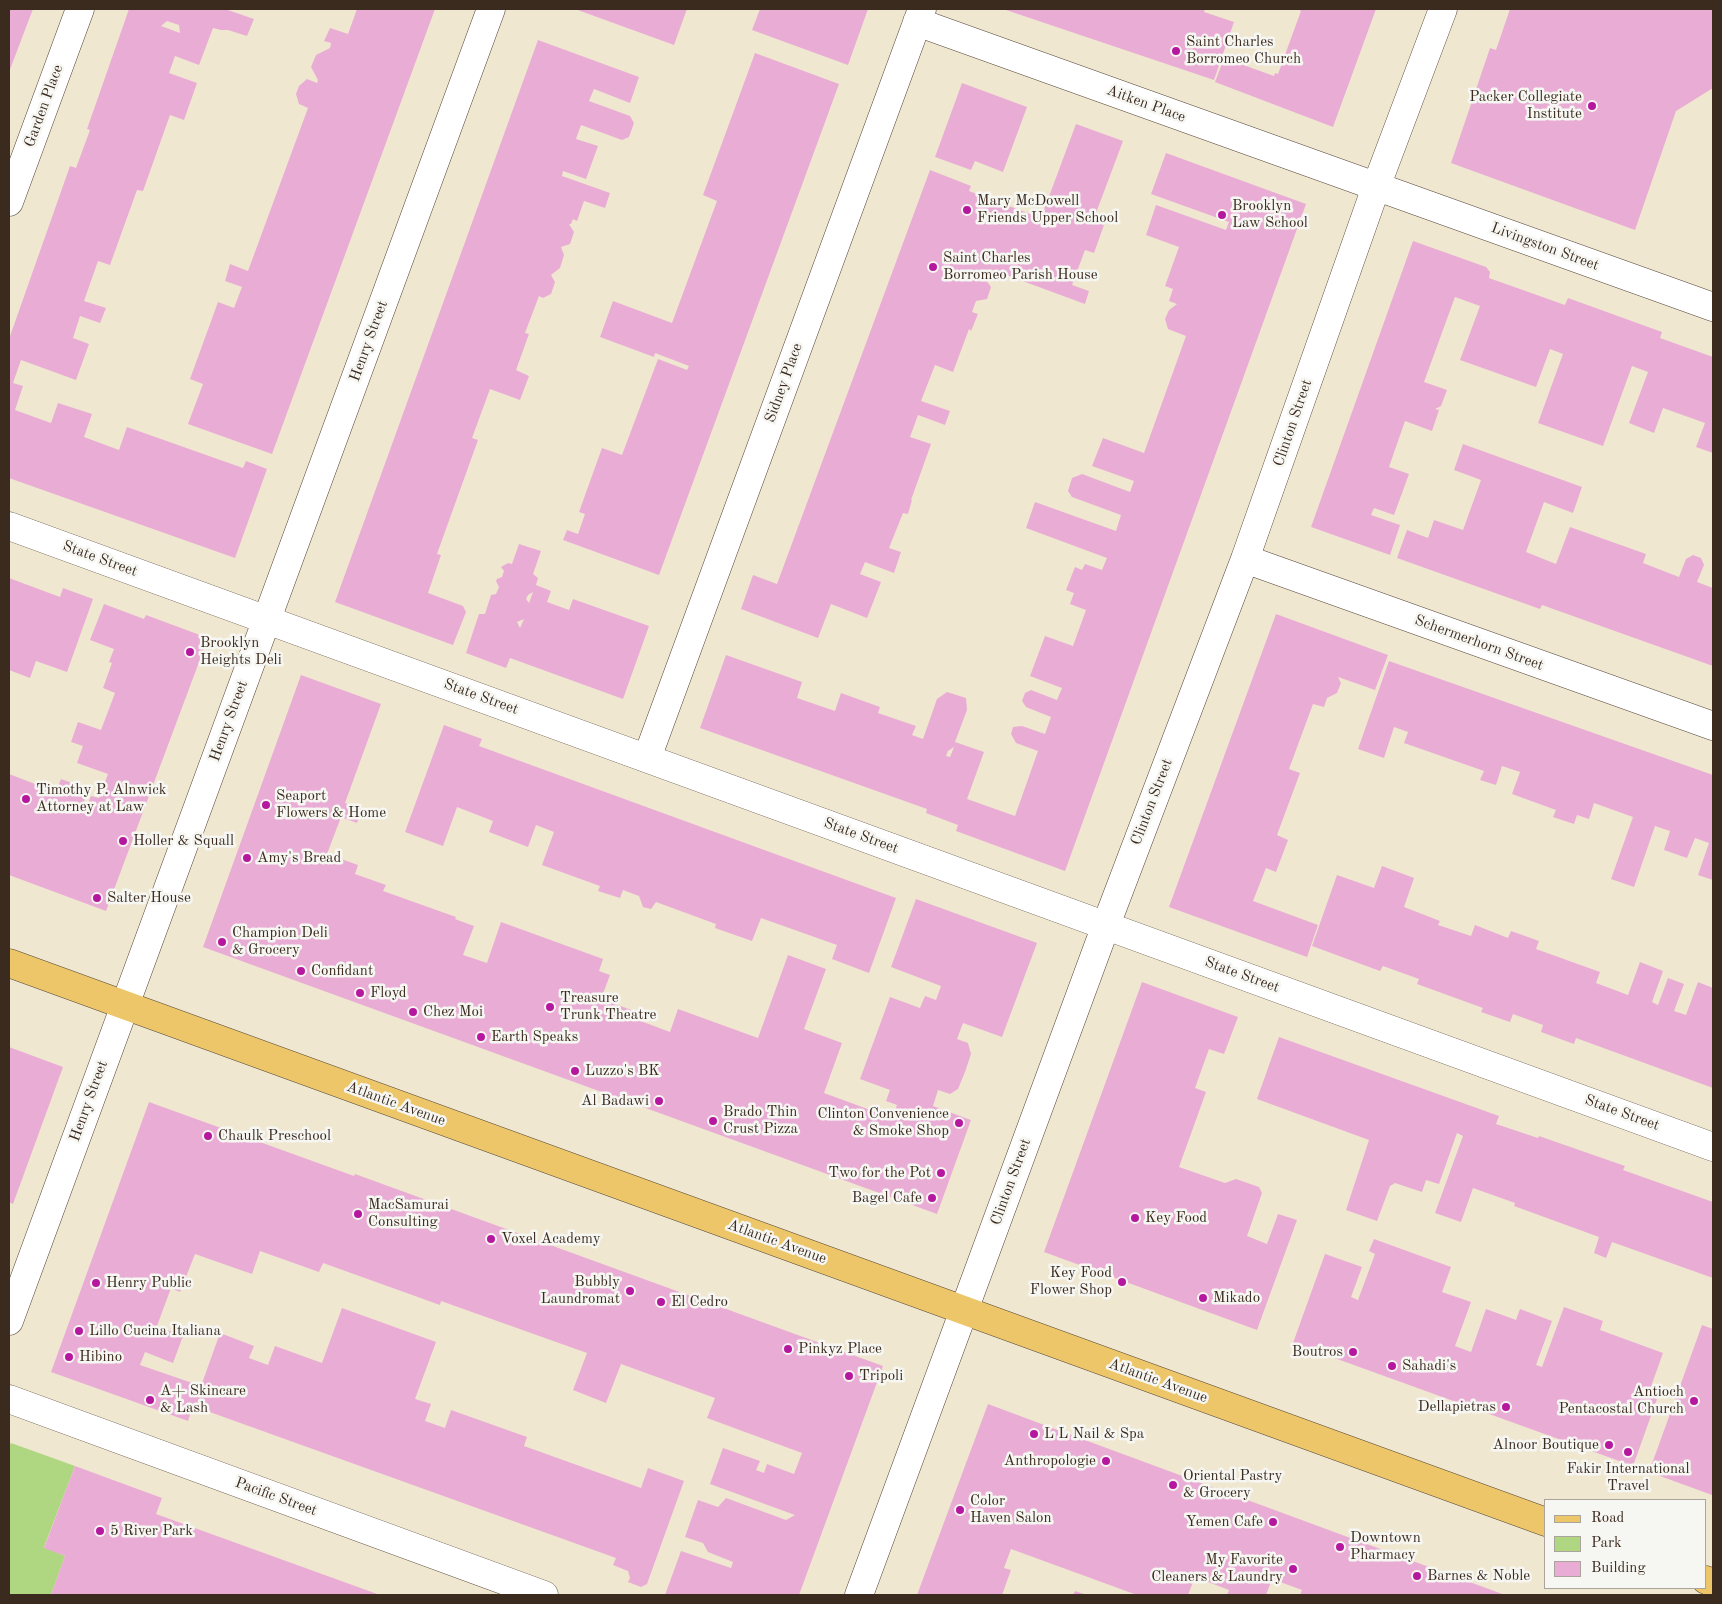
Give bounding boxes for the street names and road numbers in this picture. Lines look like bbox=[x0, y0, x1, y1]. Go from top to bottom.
street label: Garden Place bbox=[21, 62, 67, 150]
street label: Aitken Place bbox=[1104, 81, 1188, 127]
street label: Livingston Street bbox=[1489, 219, 1601, 275]
street label: Henry Street bbox=[346, 298, 392, 384]
street label: Sidney Place bbox=[761, 341, 807, 425]
street label: Clinton Street bbox=[1270, 377, 1316, 469]
street label: State Street bbox=[60, 537, 140, 581]
street label: Schermerhorn Street bbox=[1412, 611, 1546, 675]
street label: State Street bbox=[441, 675, 521, 719]
street label: Henry Street bbox=[206, 678, 252, 764]
street label: Clinton Street bbox=[1127, 756, 1177, 848]
street label: State Street bbox=[821, 814, 901, 858]
street label: State Street bbox=[1202, 953, 1282, 997]
street label: Henry Street bbox=[66, 1058, 112, 1144]
street label: Atlantic Avenue bbox=[344, 1078, 448, 1130]
street label: State Street bbox=[1582, 1091, 1662, 1135]
street label: Clinton Street bbox=[987, 1136, 1035, 1228]
street label: Atlantic Avenue bbox=[725, 1216, 829, 1268]
street label: Atlantic Avenue bbox=[1106, 1355, 1210, 1407]
street label: Pacific Street bbox=[233, 1474, 319, 1520]

